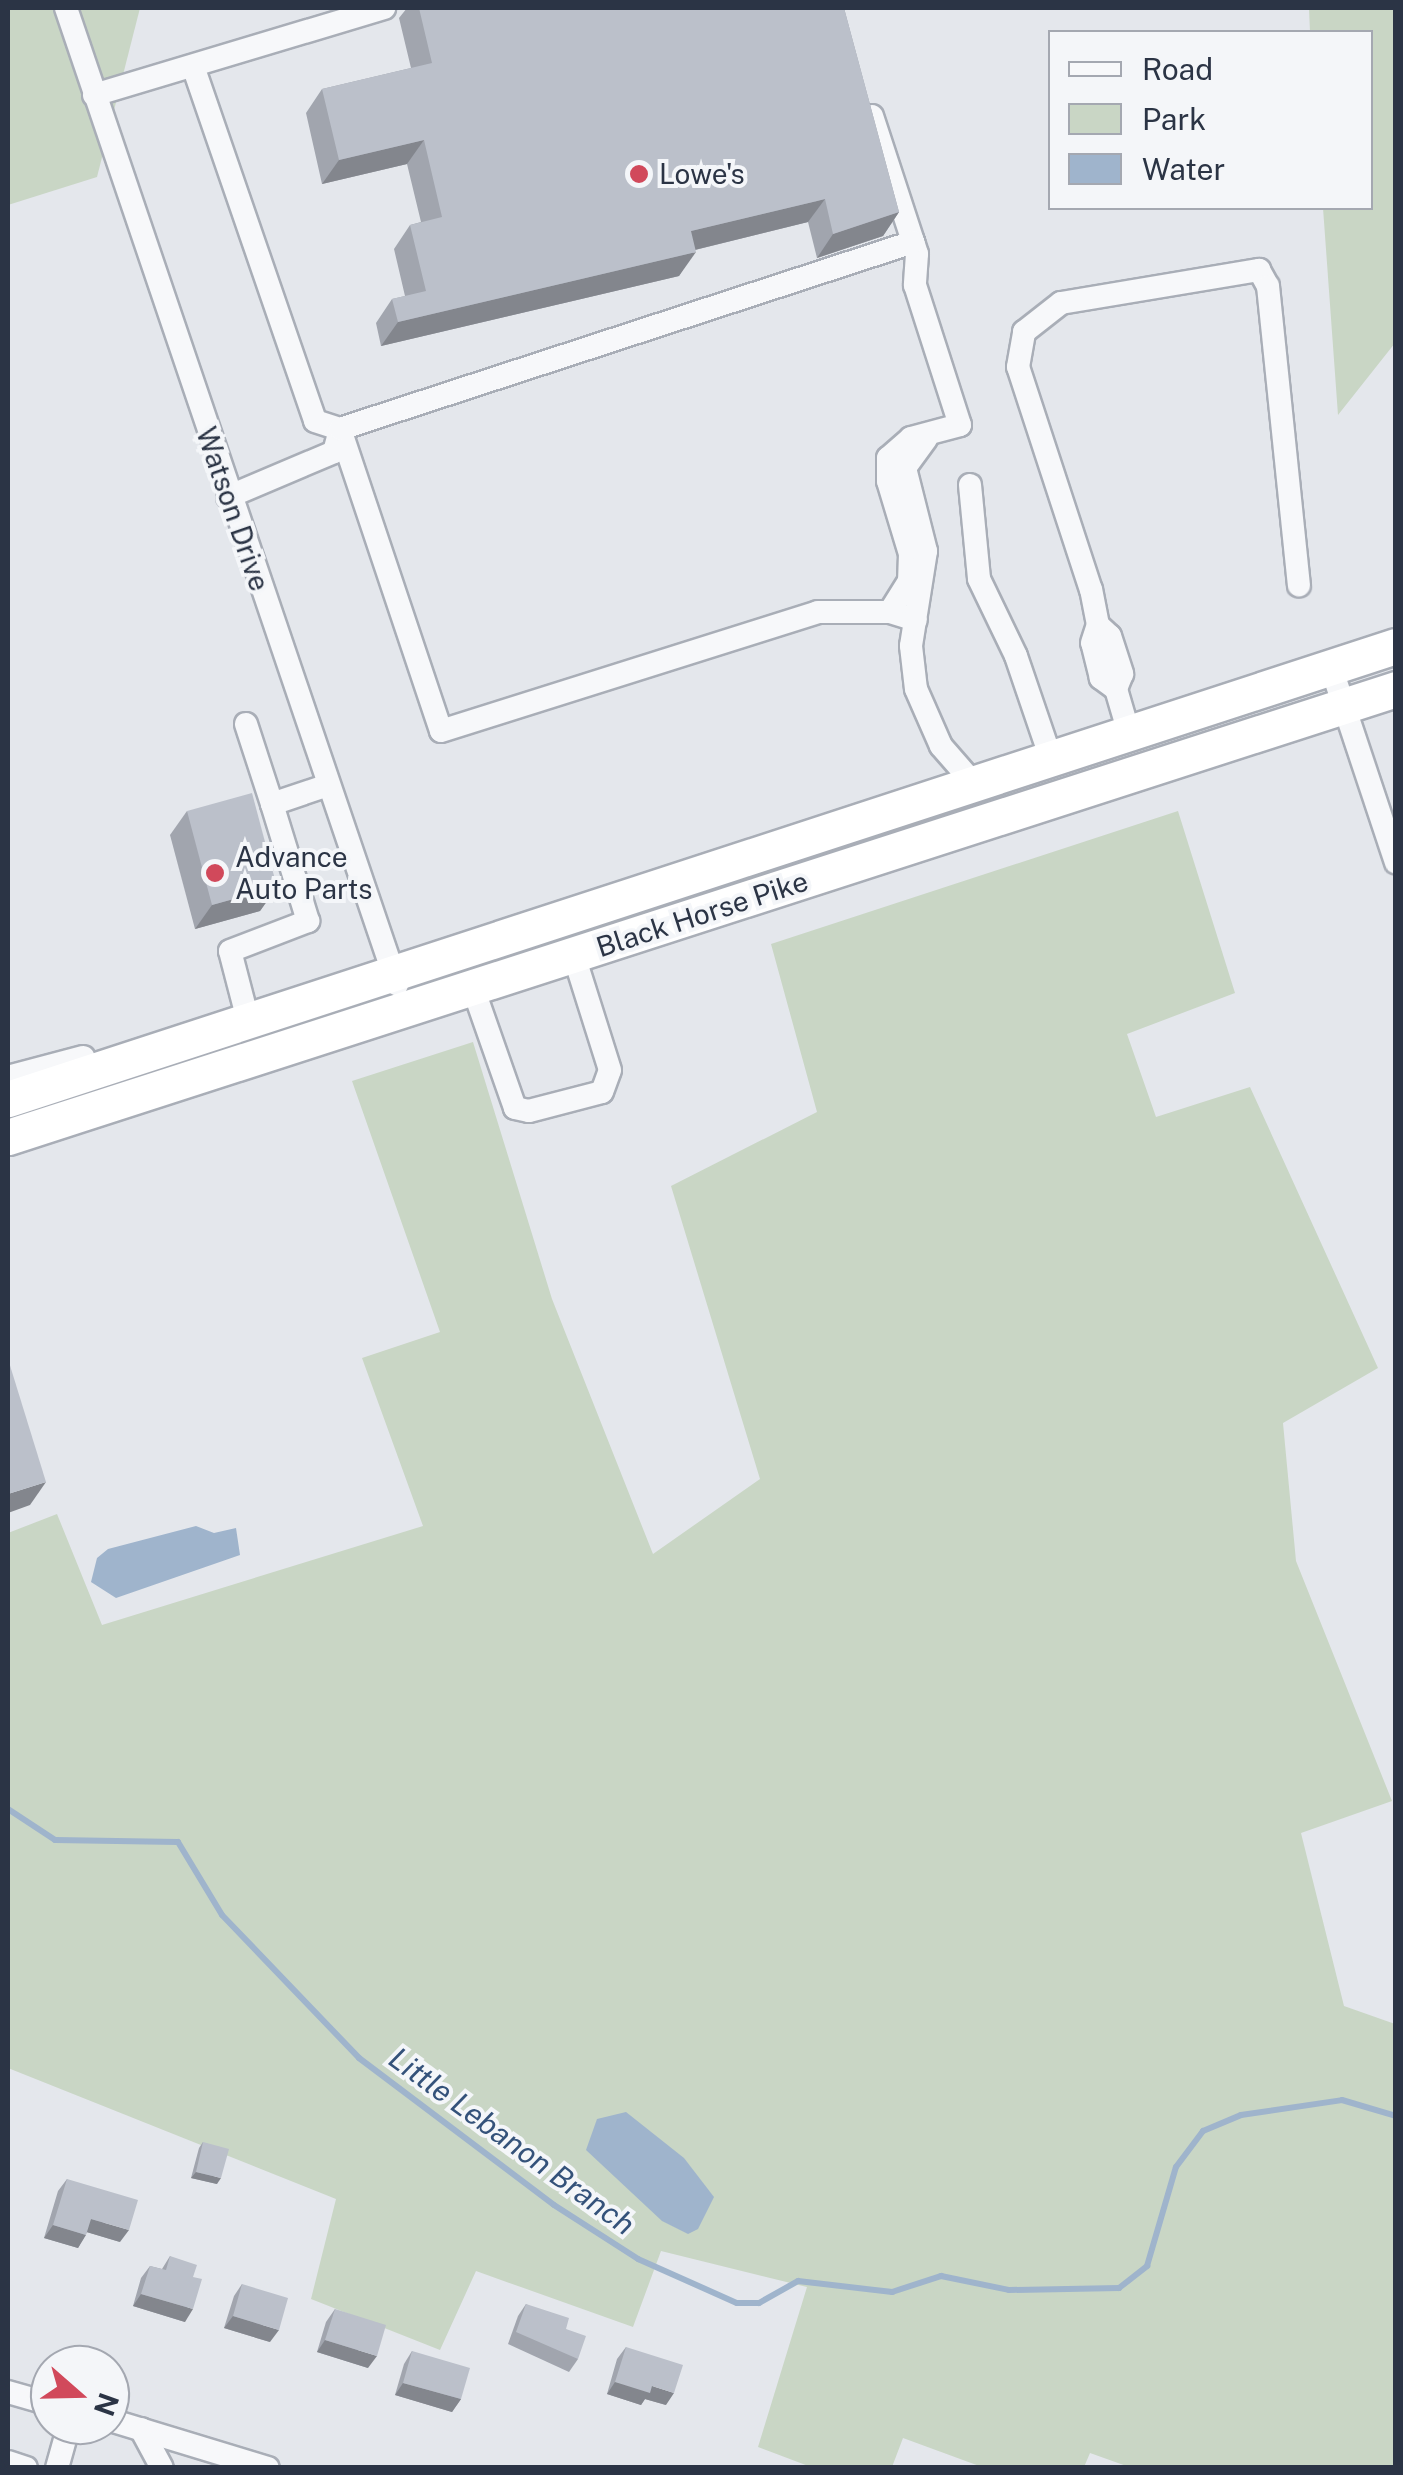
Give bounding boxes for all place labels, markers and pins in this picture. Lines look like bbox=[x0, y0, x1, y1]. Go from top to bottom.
place label: Lowe's bbox=[659, 157, 745, 191]
marker: Lowe's bbox=[628, 163, 650, 185]
place label: Advance Auto Parts bbox=[235, 840, 373, 906]
marker: Advance Auto Parts bbox=[204, 862, 226, 884]

